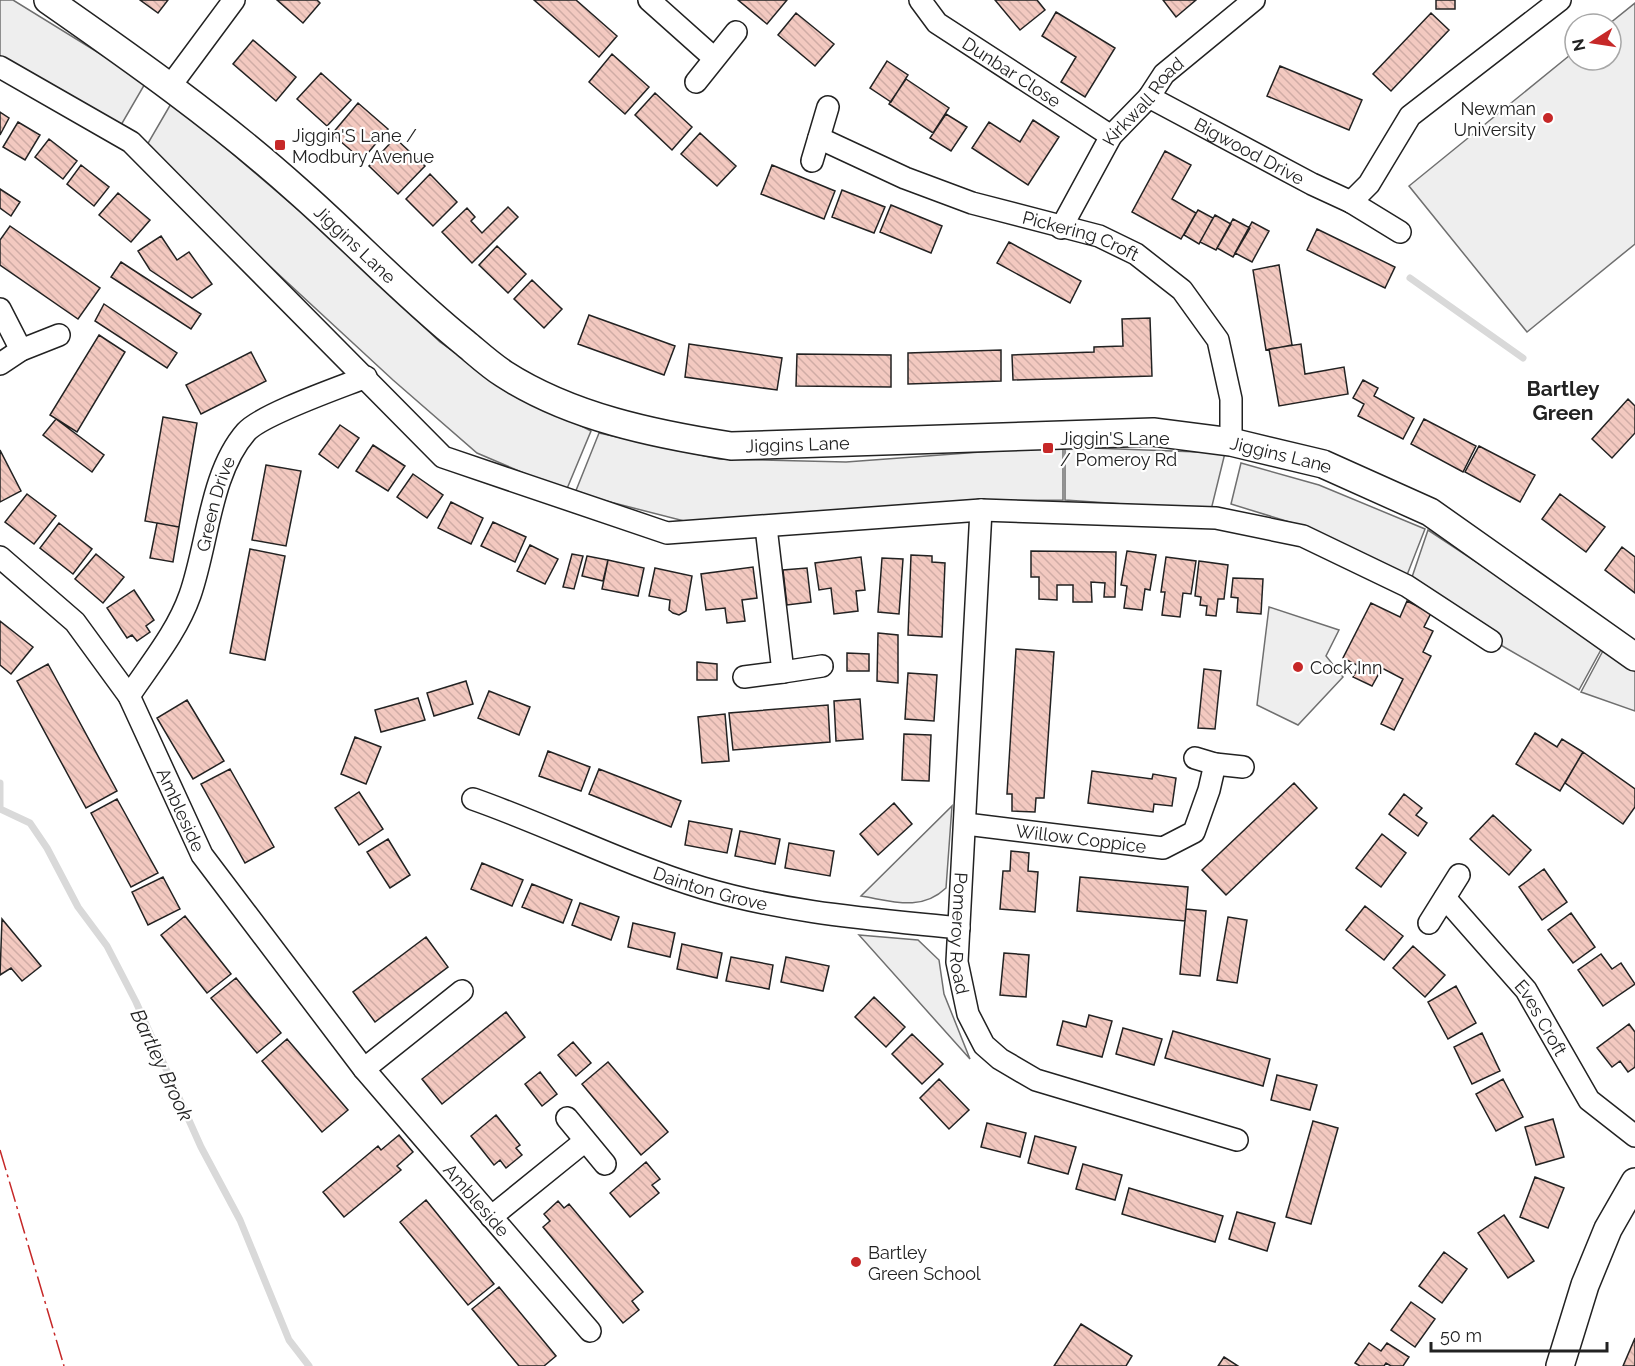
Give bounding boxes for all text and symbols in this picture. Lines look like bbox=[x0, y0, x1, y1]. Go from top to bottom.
north arrow bbox=[1563, 12, 1623, 72]
street label: Dunbar Close bbox=[959, 32, 1065, 111]
text: N bbox=[1568, 37, 1589, 53]
street label: Kirkwall Road bbox=[1097, 52, 1187, 149]
place label: Newman University bbox=[1454, 98, 1536, 140]
marker: Newman University bbox=[1541, 111, 1555, 125]
street label: Bigwood Drive bbox=[1191, 113, 1309, 189]
place label: Jiggin'S Lane / Modbury Avenue bbox=[292, 125, 435, 167]
marker: Jiggin'S Lane / Modbury Avenue bbox=[273, 138, 287, 152]
street label: Jiggins Lane bbox=[310, 201, 401, 288]
street label: Pickering Croft bbox=[1020, 206, 1143, 264]
district label: Bartley Green bbox=[1527, 376, 1600, 425]
place label: Jiggin'S Lane / Pomeroy Rd bbox=[1060, 428, 1177, 470]
street label: Jiggins Lane bbox=[745, 432, 850, 456]
street label: Jiggins Lane bbox=[1228, 432, 1336, 477]
marker: Jiggin'S Lane / Pomeroy Rd bbox=[1041, 441, 1055, 455]
street label: Green Drive bbox=[192, 452, 239, 553]
place label: Cock Inn bbox=[1310, 657, 1383, 678]
marker: Cock Inn bbox=[1291, 660, 1305, 674]
street label: Ambleside bbox=[153, 765, 210, 855]
street label: Willow Coppice bbox=[1015, 820, 1148, 856]
street label: Dainton Grove bbox=[651, 862, 770, 914]
street label: Pomeroy Road bbox=[946, 872, 974, 996]
street label: Eves Croft bbox=[1511, 975, 1572, 1059]
water label: Bartley Brook bbox=[126, 1005, 199, 1125]
street label: Ambleside bbox=[440, 1159, 514, 1241]
place label: Bartley Green School bbox=[868, 1242, 981, 1284]
marker: Bartley Green School bbox=[849, 1255, 863, 1269]
scale bar bbox=[1431, 1315, 1606, 1353]
text: 50 m bbox=[1440, 1325, 1482, 1346]

